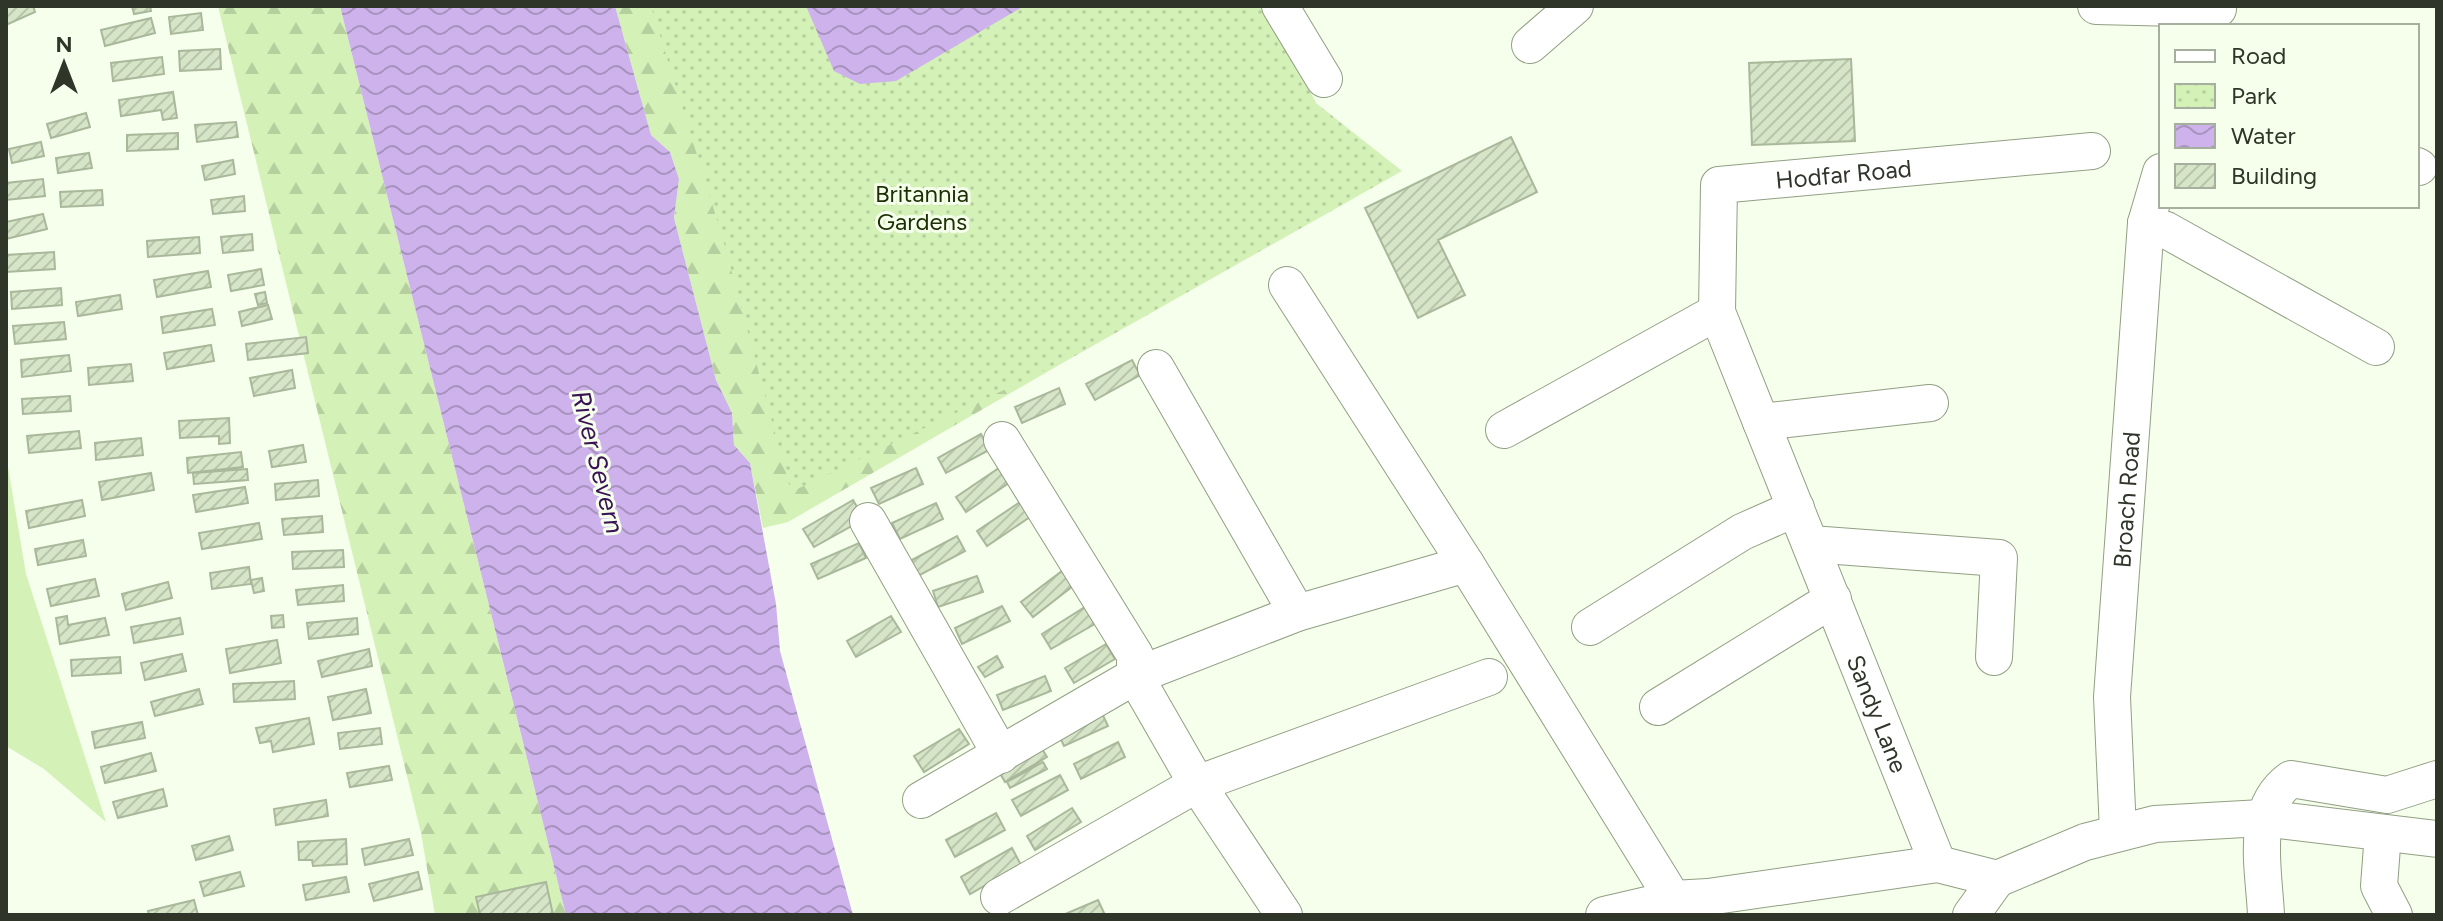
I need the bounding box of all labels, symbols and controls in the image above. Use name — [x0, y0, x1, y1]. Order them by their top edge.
north arrow — [24, 24, 104, 104]
legend — [2159, 24, 2419, 208]
text: N — [55, 31, 73, 58]
text: Road — [2231, 41, 2286, 70]
text: Park — [2231, 81, 2277, 110]
text: Water — [2231, 121, 2296, 150]
street label: Hodfar Road — [1774, 153, 1913, 194]
text: Building — [2231, 161, 2317, 190]
park label: Britannia Gardens — [875, 179, 969, 236]
water label: River Severn — [565, 387, 631, 537]
street label: Broach Road — [2107, 430, 2146, 569]
street label: Sandy Lane — [1841, 650, 1914, 777]

